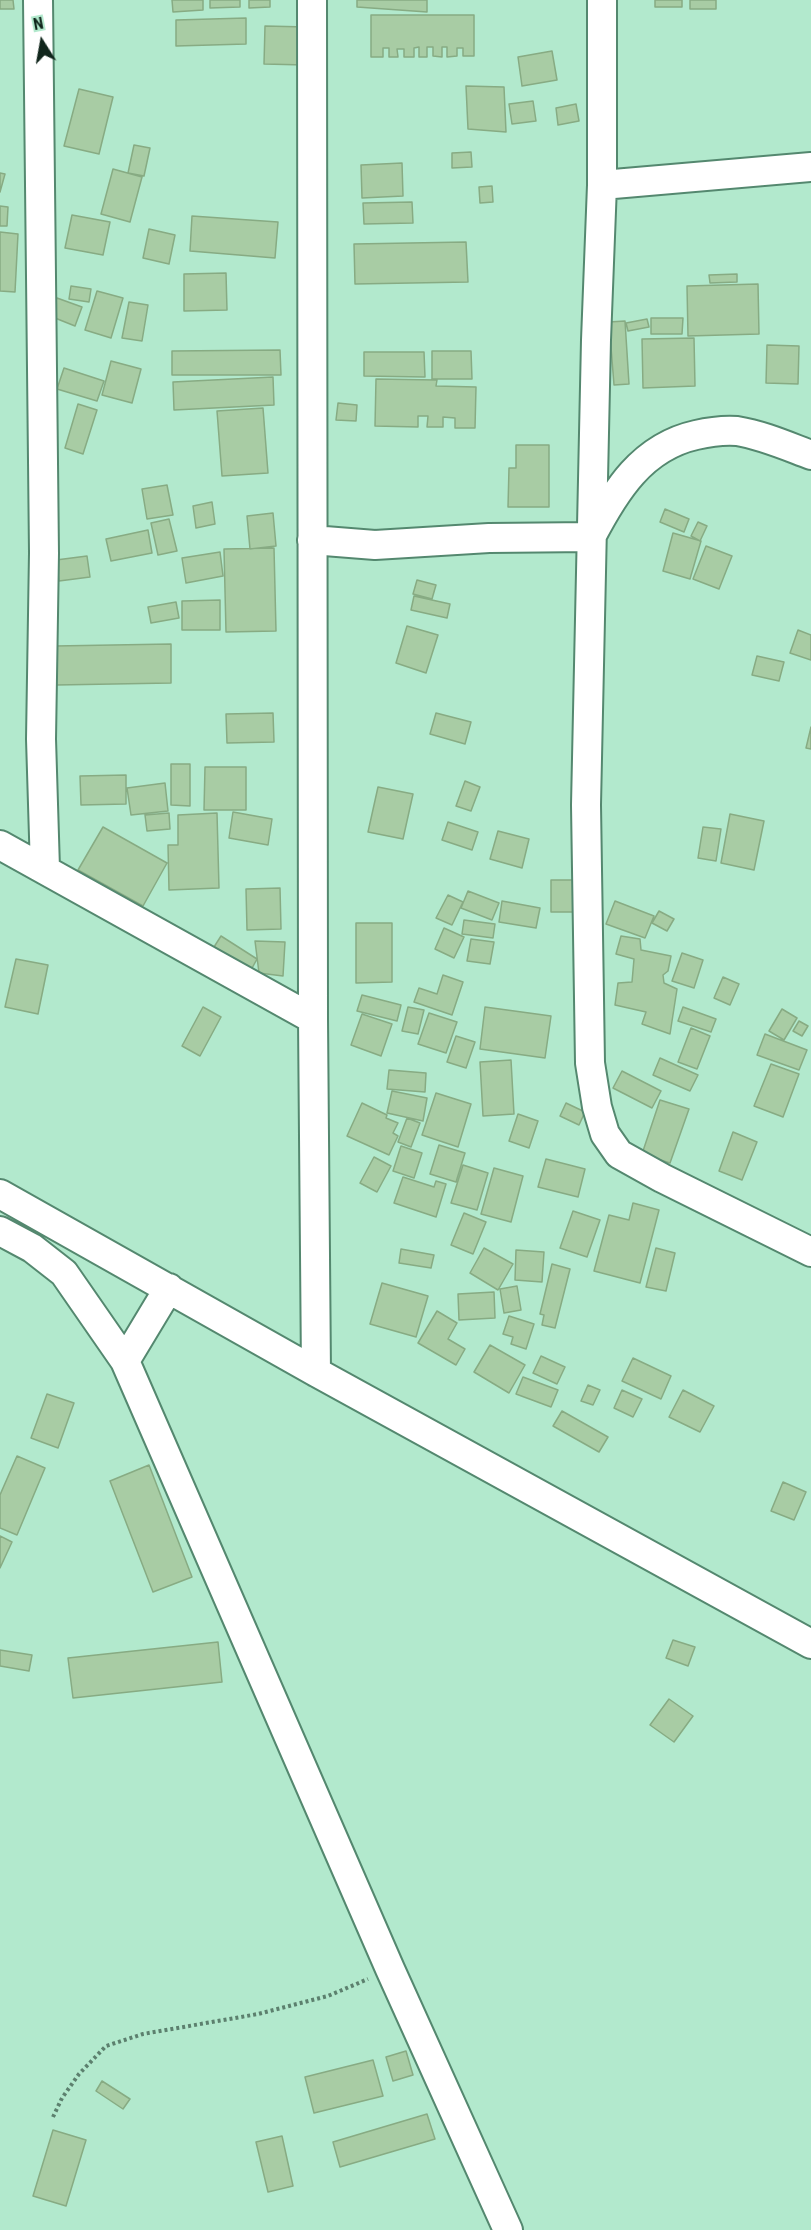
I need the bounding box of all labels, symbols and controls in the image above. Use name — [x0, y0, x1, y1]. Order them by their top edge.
north arrow — [12, 12, 72, 72]
text: N — [32, 14, 45, 34]

